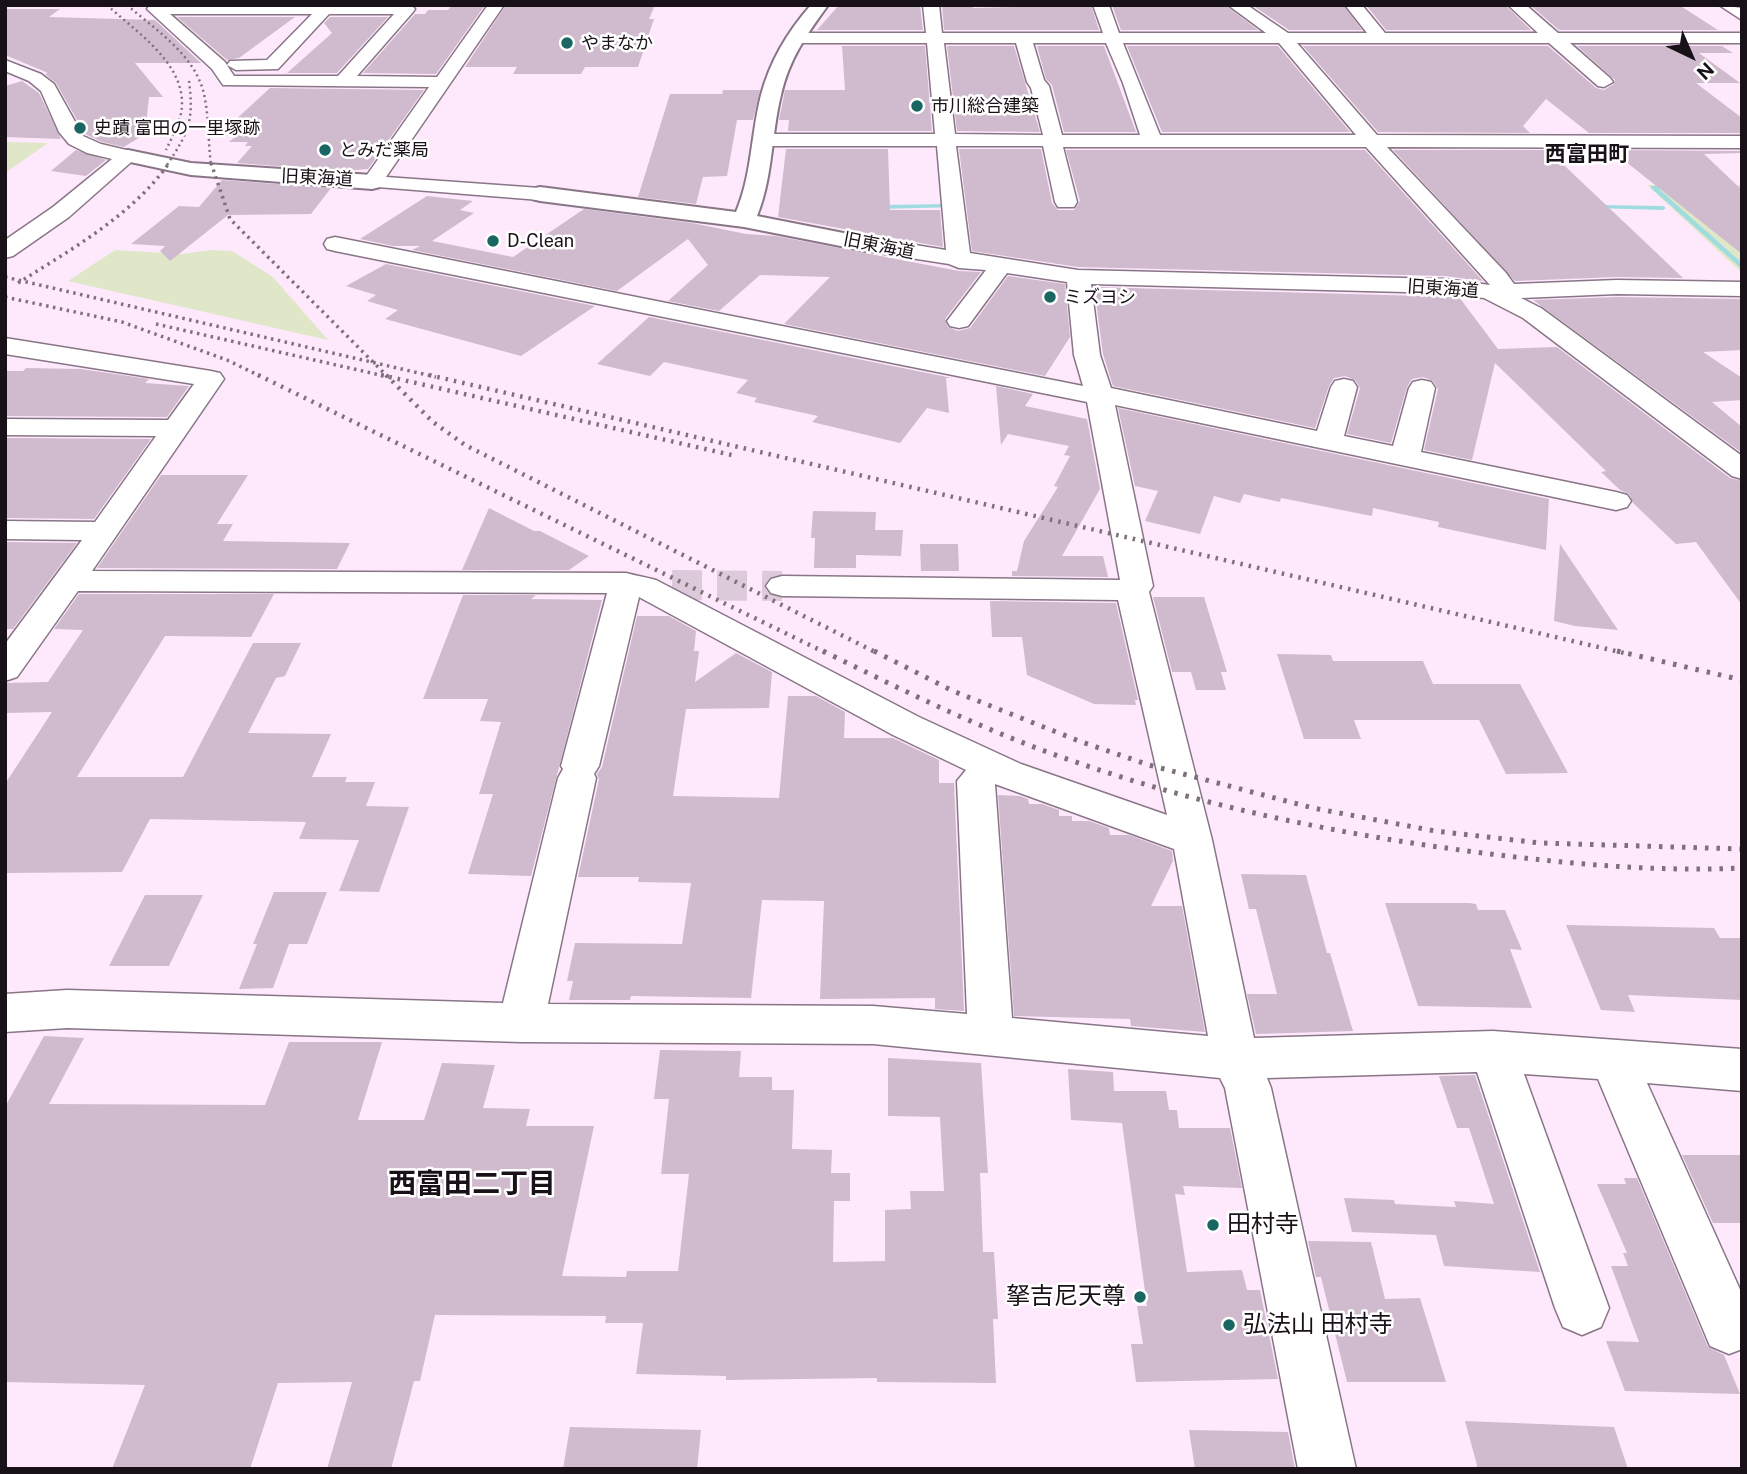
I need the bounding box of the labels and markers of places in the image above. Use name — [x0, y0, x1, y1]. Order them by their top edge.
place label: やまなか — [581, 32, 653, 54]
marker: やまなか — [559, 35, 575, 51]
place label: 市川総合建築 — [931, 95, 1039, 117]
marker: 市川総合建築 — [909, 98, 925, 114]
place label: 史蹟 富田の一里塚跡 — [94, 117, 260, 139]
marker: 史蹟 富田の一里塚跡 — [72, 120, 88, 136]
place label: とみだ薬局 — [339, 139, 429, 161]
marker: とみだ薬局 — [317, 142, 333, 158]
place label: D-Clean — [507, 230, 574, 252]
marker: D-Clean — [485, 233, 501, 249]
place label: ミズヨシ — [1064, 286, 1136, 308]
marker: ミズヨシ — [1042, 289, 1058, 305]
place label: 田村寺 — [1227, 1211, 1299, 1239]
marker: 田村寺 — [1205, 1217, 1221, 1233]
place label: 拏吉尼天尊 — [1006, 1283, 1126, 1311]
marker: 拏吉尼天尊 — [1132, 1289, 1148, 1305]
place label: 弘法山 田村寺 — [1243, 1311, 1393, 1339]
marker: 弘法山 田村寺 — [1221, 1317, 1237, 1333]

